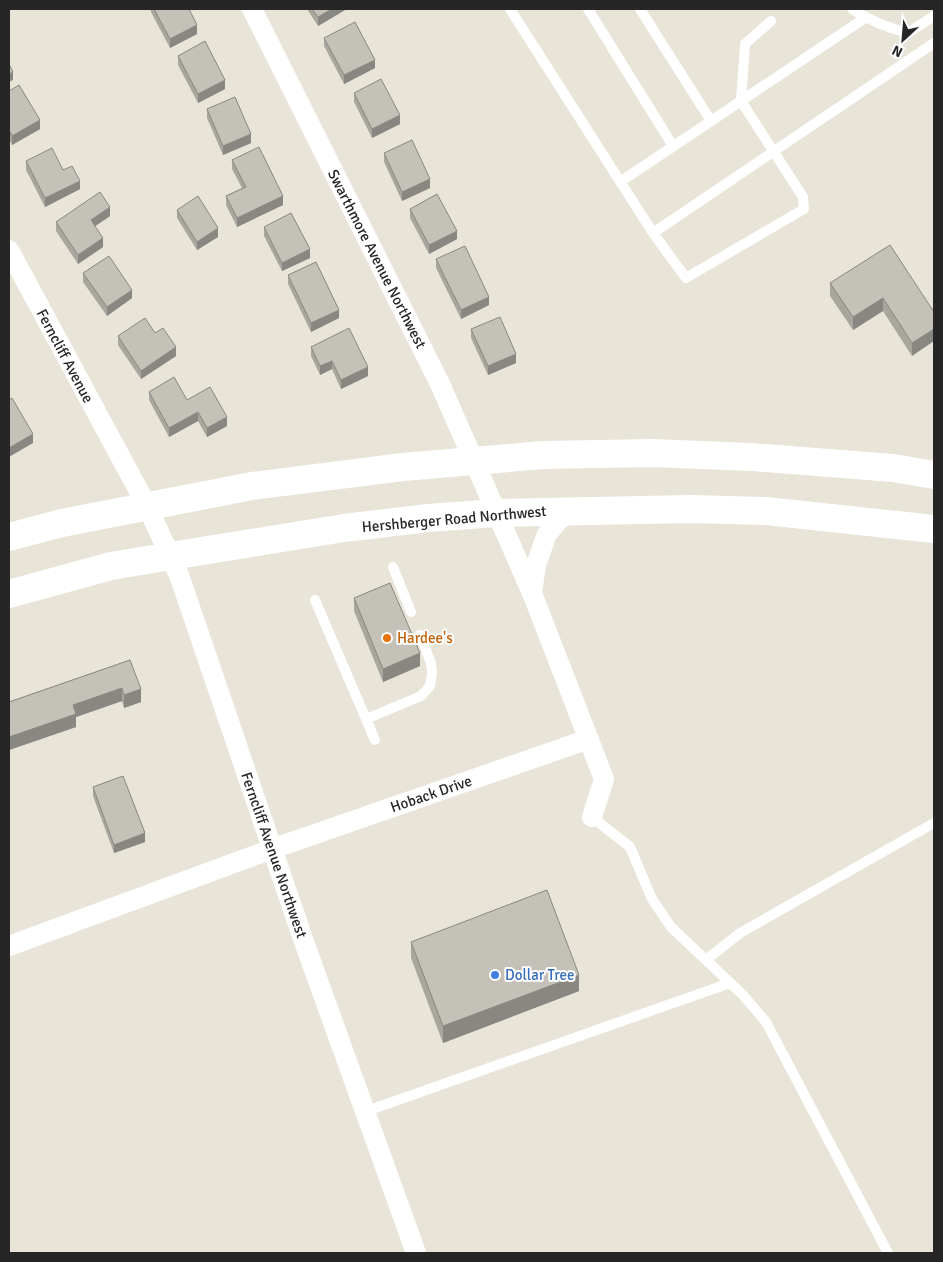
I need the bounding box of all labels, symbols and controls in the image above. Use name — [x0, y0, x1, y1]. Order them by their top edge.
north arrow — [878, 15, 928, 65]
text: N — [889, 41, 906, 61]
street label: Swarthmore Avenue Northwest — [324, 166, 430, 352]
street label: Ferncliff Avenue — [33, 306, 97, 406]
street label: Hershberger Road Northwest — [361, 502, 547, 536]
place label: Hardee's — [397, 629, 453, 647]
marker: Hardee's — [381, 632, 393, 644]
street label: Ferncliff Avenue Northwest — [237, 770, 311, 940]
street label: Hoback Drive — [388, 772, 474, 816]
place label: Dollar Tree — [505, 966, 575, 984]
marker: Dollar Tree — [489, 969, 501, 981]

